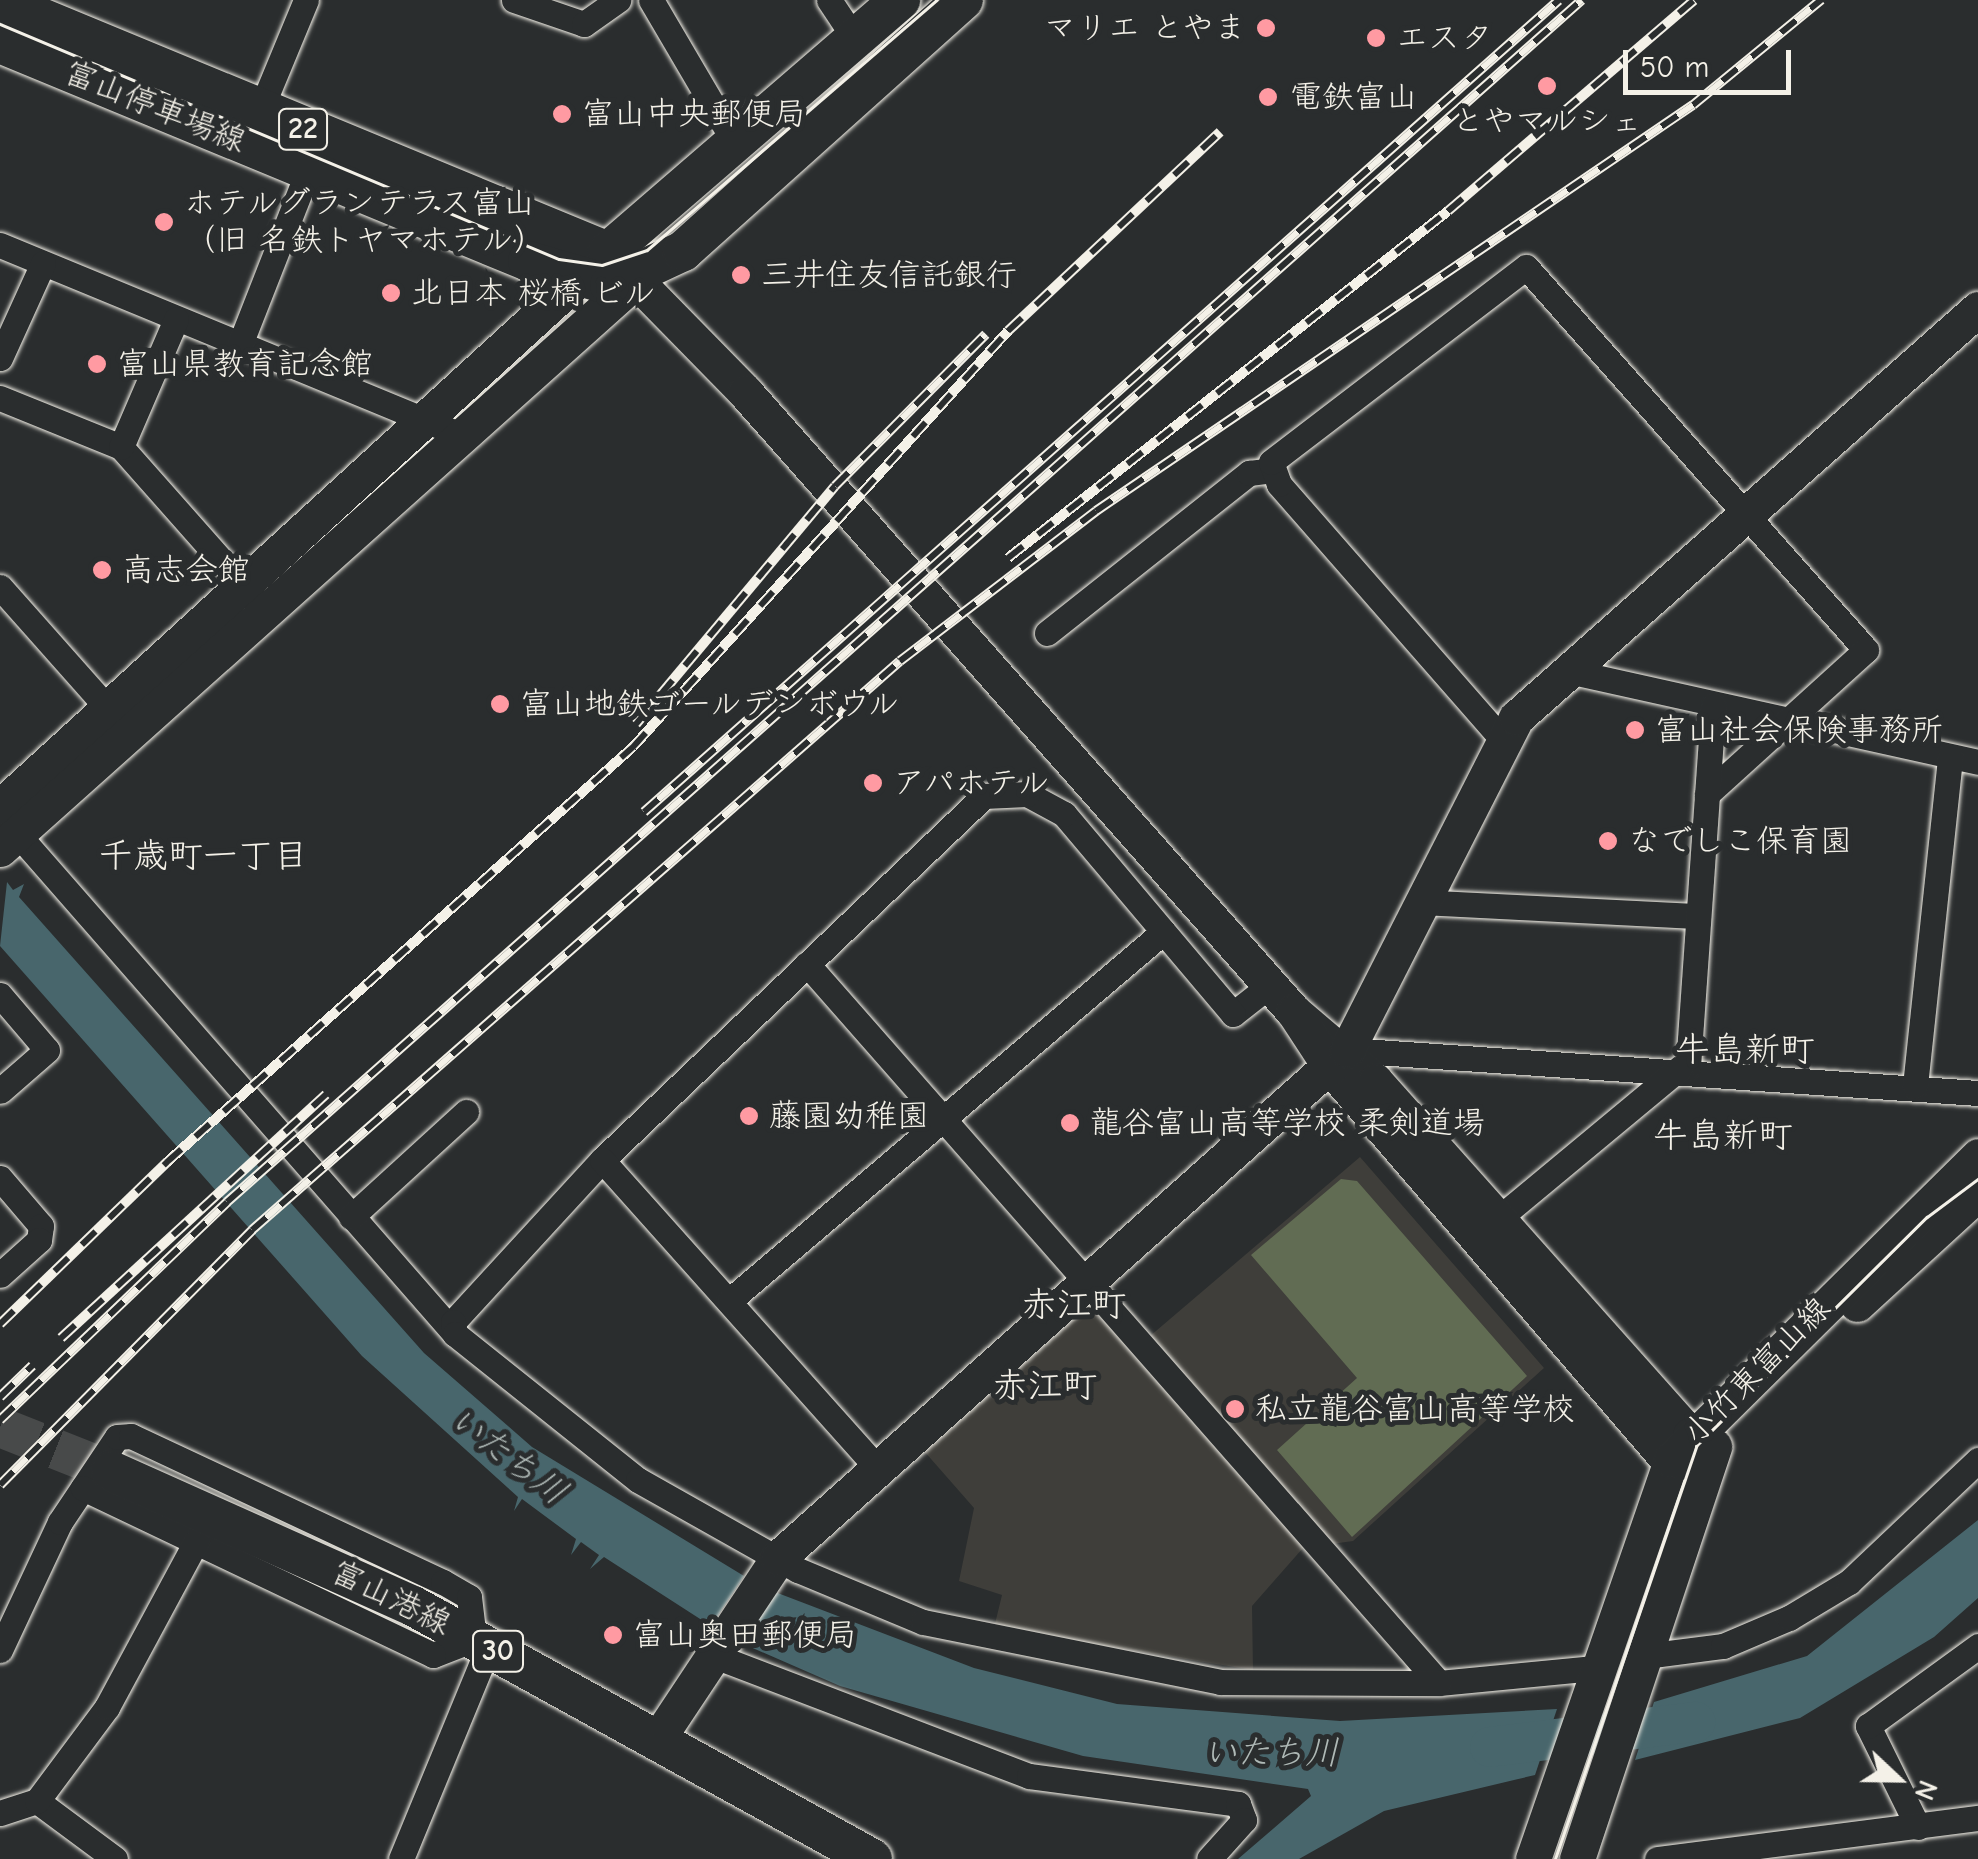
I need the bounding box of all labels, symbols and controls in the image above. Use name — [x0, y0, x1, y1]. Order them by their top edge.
place label: マリエ とやま — [1043, 9, 1246, 47]
marker: マリエ とやま — [1255, 17, 1277, 39]
place label: エスタ — [1396, 19, 1492, 57]
marker: エスタ — [1365, 27, 1387, 49]
scale bar — [1628, 30, 1796, 92]
text: 50 m — [1640, 50, 1709, 85]
street label: 富山停車場線 — [59, 53, 251, 161]
marker: とやマルシェ — [1536, 75, 1558, 97]
place label: 電鉄富山 — [1290, 78, 1418, 116]
marker: 電鉄富山 — [1255, 84, 1281, 110]
place label: 富山中央郵便局 — [582, 95, 806, 133]
place label: とやマルシェ — [1451, 102, 1643, 140]
marker: 富山中央郵便局 — [551, 103, 573, 125]
road number: 22 — [278, 104, 328, 154]
place label: ホテルグランテラス富山 （旧 名鉄トヤマホテル） — [184, 185, 547, 260]
marker: ホテルグランテラス富山 （旧 名鉄トヤマホテル） — [153, 211, 175, 233]
place label: 三井住友信託銀行 — [761, 256, 1017, 294]
marker: 三井住友信託銀行 — [730, 264, 752, 286]
place label: 北日本 桜橋 ビル — [411, 274, 656, 312]
marker: 北日本 桜橋 ビル — [380, 282, 402, 304]
place label: 富山県教育記念館 — [117, 345, 373, 383]
marker: 富山県教育記念館 — [86, 353, 108, 375]
place label: 高志会館 — [122, 551, 250, 589]
marker: 高志会館 — [91, 559, 113, 581]
place label: 富山地鉄ゴールデンボウル — [520, 685, 904, 723]
marker: 富山地鉄ゴールデンボウル — [489, 693, 511, 715]
place label: 富山社会保険事務所 — [1655, 711, 1943, 749]
marker: 富山社会保険事務所 — [1624, 719, 1646, 741]
place label: アパホテル — [893, 764, 1053, 802]
marker: アパホテル — [862, 772, 884, 794]
place label: なでしこ保育園 — [1628, 822, 1852, 860]
marker: なでしこ保育園 — [1597, 830, 1619, 852]
district label: 千歳町一丁目 — [98, 835, 308, 877]
district label: 牛島新町 — [1675, 1029, 1815, 1071]
place label: 藤園幼稚園 — [769, 1097, 929, 1135]
place label: 龍谷富山高等学校 柔剣道場 — [1090, 1104, 1485, 1142]
marker: 藤園幼稚園 — [738, 1105, 760, 1127]
marker: 龍谷富山高等学校 柔剣道場 — [1059, 1112, 1081, 1134]
district label: 牛島新町 — [1653, 1115, 1793, 1157]
district label: 赤江町 — [1022, 1284, 1126, 1326]
street label: 小竹東富山線 — [1676, 1290, 1838, 1452]
district label: 赤江町 — [993, 1365, 1097, 1407]
place label: 私立龍谷富山高等学校 — [1255, 1390, 1575, 1428]
water label: いたち川 — [439, 1397, 577, 1515]
marker: 私立龍谷富山高等学校 — [1224, 1398, 1246, 1420]
street label: 富山港線 — [325, 1553, 457, 1643]
place label: 富山奥田郵便局 — [633, 1616, 857, 1654]
marker: 富山奥田郵便局 — [602, 1624, 624, 1646]
road number: 30 — [470, 1626, 526, 1676]
north arrow — [1848, 1729, 1948, 1829]
water label: いたち川 — [1201, 1732, 1341, 1774]
text: N — [1908, 1776, 1944, 1805]

